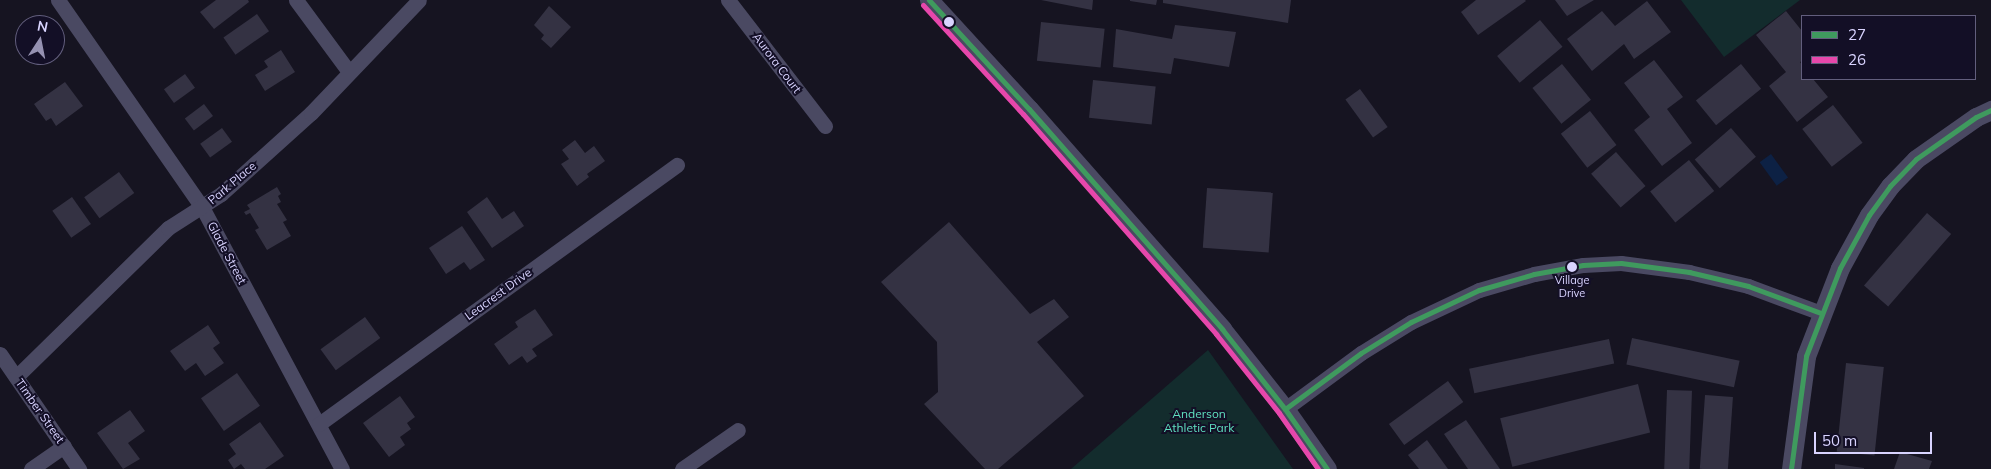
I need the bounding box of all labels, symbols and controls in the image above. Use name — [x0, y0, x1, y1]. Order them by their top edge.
north arrow — [15, 15, 65, 65]
legend — [1801, 15, 1976, 80]
text: N — [36, 16, 50, 36]
unlabelled marker — [944, 17, 954, 27]
text: 27 — [1848, 25, 1866, 44]
street label: Aurora Court — [750, 30, 804, 96]
text: 26 — [1848, 50, 1866, 69]
street label: Park Place — [205, 159, 259, 207]
street label: Glade Street — [204, 219, 250, 287]
marker: Village Drive — [1567, 262, 1577, 272]
street label: Leacrest Drive — [462, 265, 534, 323]
place label: Village Drive — [1555, 274, 1589, 300]
street label: Timber Street — [13, 376, 67, 446]
park label: Anderson Athletic Park — [1164, 407, 1234, 435]
scale bar — [1816, 422, 1934, 454]
text: 50 m — [1822, 431, 1857, 450]

